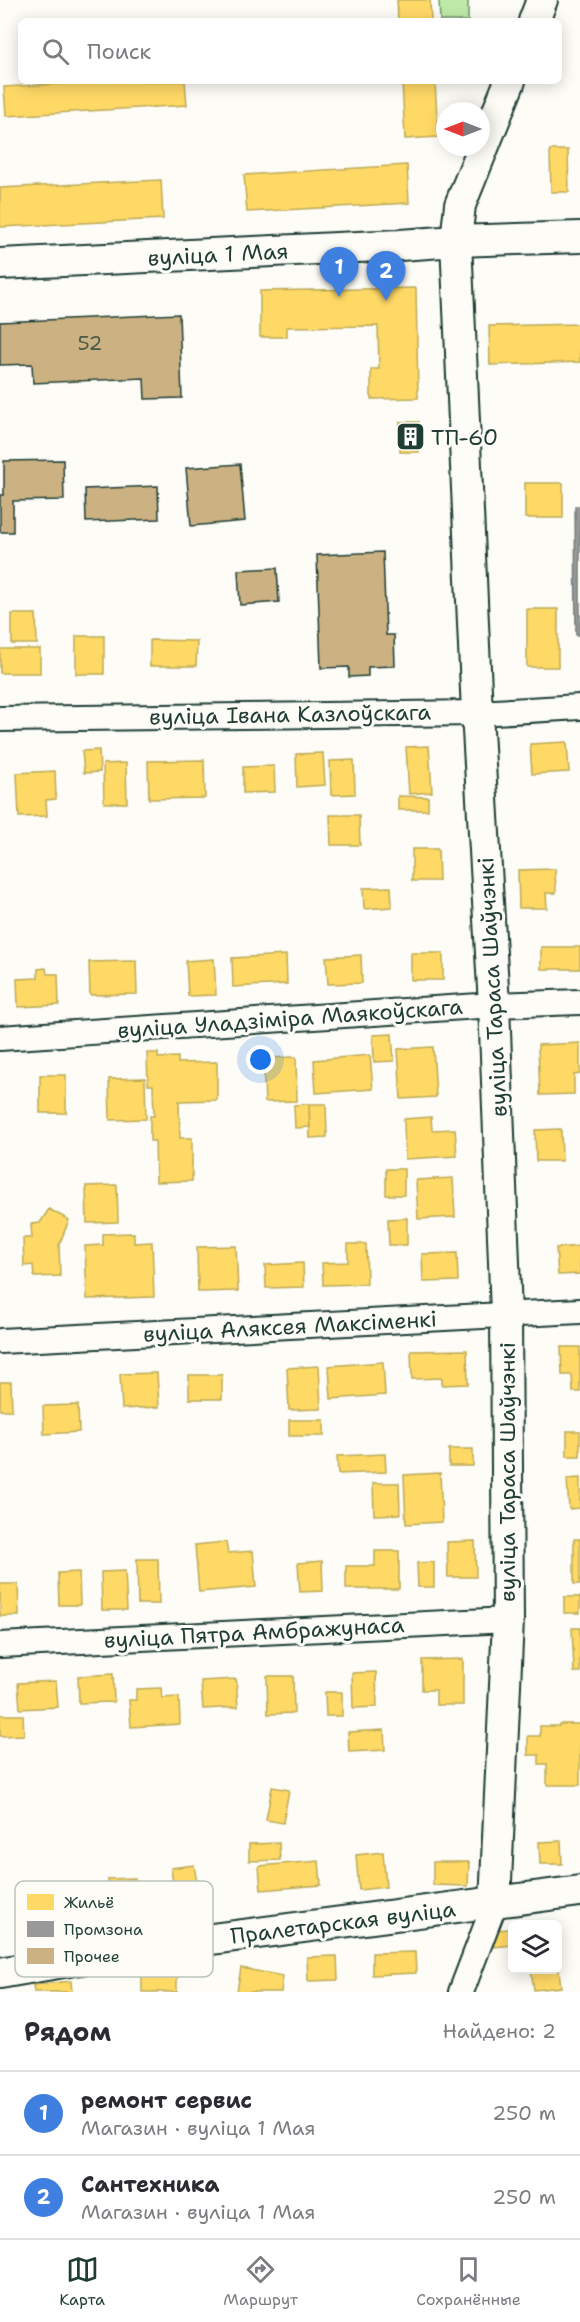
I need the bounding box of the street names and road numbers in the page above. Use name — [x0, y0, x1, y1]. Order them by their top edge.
street label: вуліца 1 Мая — [147, 236, 289, 273]
street label: вуліца Івана Казлоўскага — [149, 698, 432, 731]
street label: вуліца Тараса Шаўчэнкі — [471, 856, 514, 1118]
street label: вуліца Уладзіміра Маякоўскага — [116, 992, 464, 1045]
street label: вуліца Аляксея Максіменкі — [142, 1304, 438, 1349]
street label: вуліца Тараса Шаўчэнкі — [493, 1342, 522, 1602]
street label: вуліца Пятра Амбражунаса — [103, 1610, 405, 1655]
street label: Пралетарская вуліца — [229, 1894, 458, 1951]

